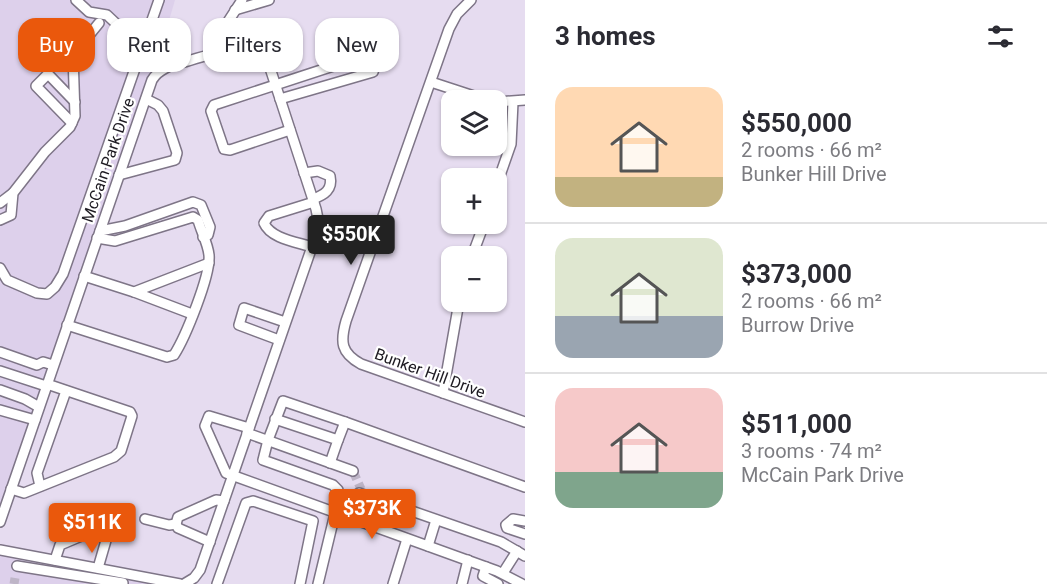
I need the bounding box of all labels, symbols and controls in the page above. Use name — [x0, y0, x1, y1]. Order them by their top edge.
chip: Buy — [18, 18, 95, 72]
chip: Rent — [107, 18, 191, 72]
chip: Filters — [203, 18, 303, 72]
chip: New — [315, 18, 399, 72]
icon: filters — [984, 20, 1017, 53]
text: 3 homes — [555, 21, 656, 51]
map controls — [441, 90, 507, 312]
button: layers — [441, 90, 507, 156]
street label: McCain Park Drive — [78, 95, 138, 225]
text: $550,000 — [741, 108, 852, 138]
icon: home — [603, 111, 675, 183]
text: 2 rooms · 66 m² — [741, 138, 882, 162]
text: Bunker Hill Drive — [741, 162, 887, 186]
button: + — [441, 168, 507, 234]
pin: $550K — [309, 215, 393, 266]
text: $550K — [322, 222, 380, 246]
button: − — [441, 246, 507, 312]
text: $373,000 — [741, 259, 852, 289]
icon: home — [603, 262, 675, 334]
text: 2 rooms · 66 m² — [741, 289, 882, 313]
text: Burrow Drive — [741, 313, 854, 337]
street label: Bunker Hill Drive — [372, 344, 488, 402]
text: $511,000 — [741, 409, 852, 439]
icon: home — [603, 412, 675, 484]
text: 3 rooms · 74 m² — [741, 439, 882, 463]
text: McCain Park Drive — [741, 463, 904, 487]
pin: $373K — [330, 489, 414, 540]
text: $373K — [343, 496, 401, 520]
pin: $511K — [50, 503, 134, 554]
text: $511K — [63, 510, 121, 534]

